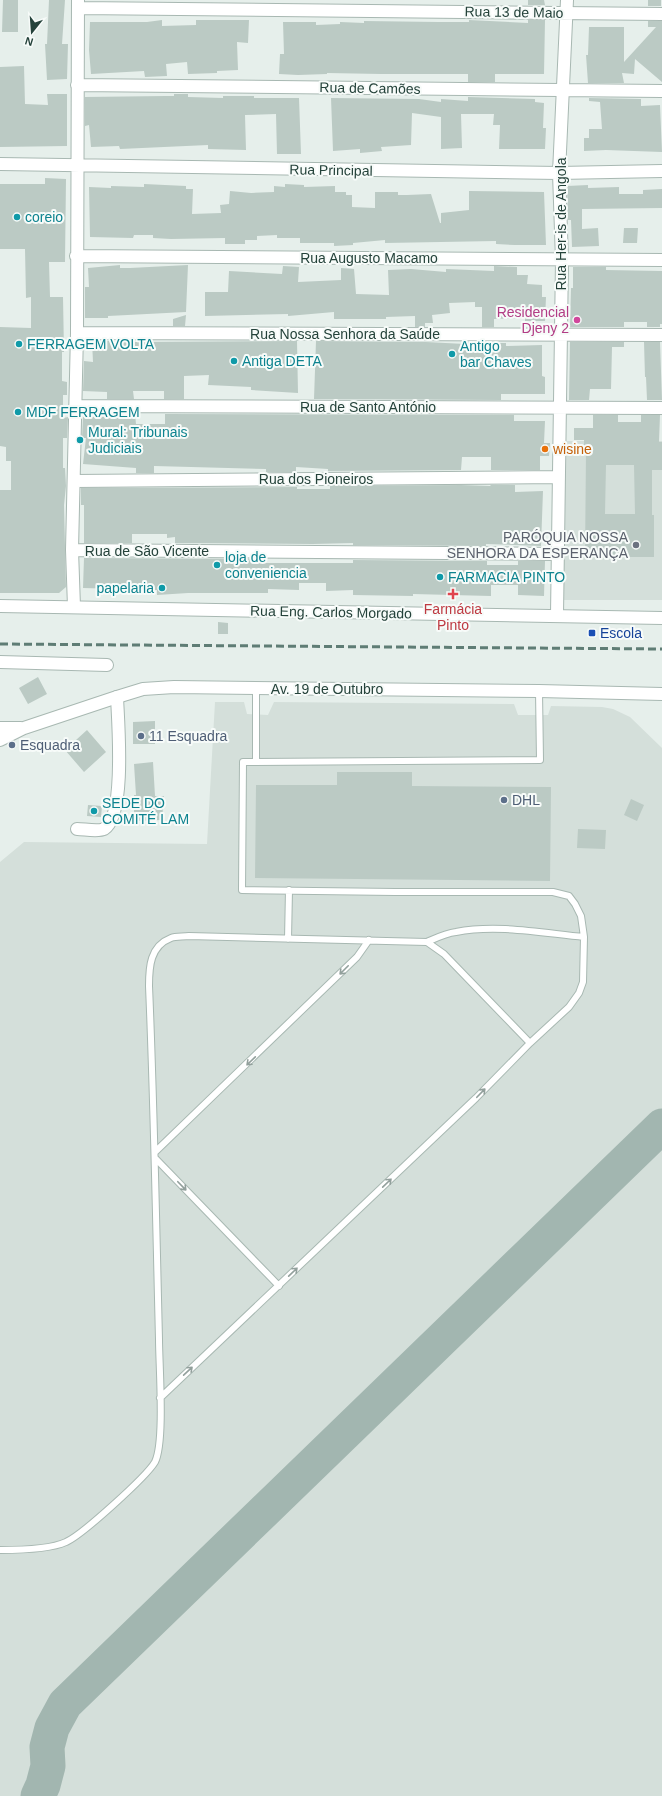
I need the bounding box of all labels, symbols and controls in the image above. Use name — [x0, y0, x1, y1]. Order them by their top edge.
street label: Rua 13 de Maio — [464, 3, 564, 21]
north arrow — [12, 12, 52, 52]
text: N — [23, 35, 35, 48]
street label: Rua de Camões — [319, 79, 421, 97]
street label: Rua Her-is de Angola — [553, 157, 569, 291]
street label: Rua Principal — [289, 161, 373, 179]
place label: coreio — [25, 209, 63, 225]
marker: coreio — [12, 212, 22, 222]
street label: Rua Augusto Macamo — [300, 250, 438, 266]
place label: Residencial Djeny 2 — [497, 304, 569, 336]
marker: Residencial Djeny 2 — [572, 315, 582, 325]
street label: Rua Nossa Senhora da Saúde — [250, 326, 440, 342]
place label: FERRAGEM VOLTA — [27, 336, 155, 352]
place label: Antigo bar Chaves — [460, 338, 532, 370]
marker: FERRAGEM VOLTA — [14, 339, 24, 349]
marker: Antigo bar Chaves — [447, 349, 457, 359]
place label: Antiga DETA — [242, 353, 323, 369]
marker: Antiga DETA — [229, 356, 239, 366]
street label: Rua de Santo António — [300, 399, 436, 415]
place label: MDF FERRAGEM — [26, 404, 140, 420]
marker: MDF FERRAGEM — [13, 407, 23, 417]
place label: Mural: Tribunais Judiciais — [88, 424, 188, 456]
marker: Mural: Tribunais Judiciais — [75, 435, 85, 445]
place label: wisine — [552, 441, 592, 457]
marker: wisine — [540, 444, 550, 454]
street label: Rua dos Pioneiros — [259, 471, 373, 487]
place label: PARÓQUIA NOSSA SENHORA DA ESPERANÇA — [447, 529, 629, 561]
marker: PARÓQUIA NOSSA SENHORA DA ESPERANÇA — [631, 540, 641, 550]
street label: Rua de São Vicente — [85, 543, 209, 559]
place label: loja de conveniencia — [225, 549, 307, 581]
marker: loja de conveniencia — [212, 560, 222, 570]
place label: FARMACIA PINTO — [448, 569, 565, 585]
marker: FARMACIA PINTO — [435, 572, 445, 582]
place label: papelaria — [96, 580, 154, 596]
marker: papelaria — [157, 583, 167, 593]
marker: Farmácia Pinto — [448, 589, 458, 599]
place label: Farmácia Pinto — [424, 601, 482, 633]
street label: Rua Eng. Carlos Morgado — [250, 603, 412, 621]
place label: Escola — [600, 625, 642, 641]
marker: Escola — [587, 628, 597, 638]
street label: Av. 19 de Outubro — [271, 681, 383, 697]
place label: 11 Esquadra — [149, 728, 228, 744]
marker: 11 Esquadra — [136, 731, 146, 741]
place label: Esquadra — [20, 737, 80, 753]
marker: Esquadra — [7, 740, 17, 750]
place label: DHL — [512, 792, 540, 808]
place label: SEDE DO COMITÉ LAM — [102, 795, 189, 827]
marker: DHL — [499, 795, 509, 805]
marker: SEDE DO COMITÉ LAM — [89, 806, 99, 816]
one-way arrow — [339, 965, 349, 975]
one-way arrow — [246, 1056, 256, 1066]
one-way arrow — [476, 1088, 486, 1098]
one-way arrow — [382, 1178, 392, 1187]
one-way arrow — [177, 1181, 187, 1191]
one-way arrow — [288, 1267, 298, 1277]
one-way arrow — [183, 1367, 193, 1376]

